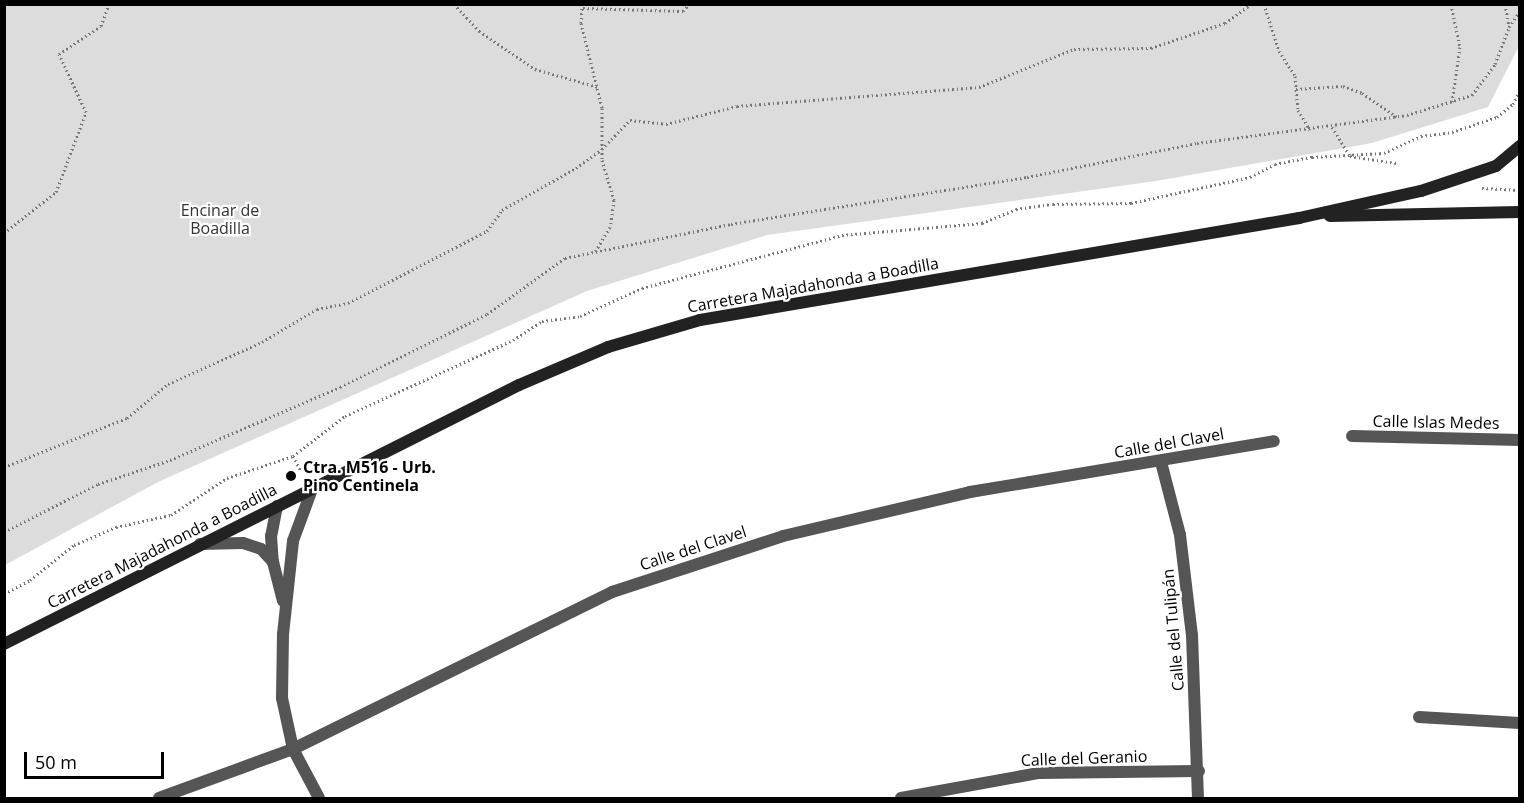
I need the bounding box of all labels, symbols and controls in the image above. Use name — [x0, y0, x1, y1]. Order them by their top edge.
park label: Encinar de Boadilla — [181, 200, 259, 238]
street label: Carretera Majadahonda a Boadilla — [686, 253, 940, 317]
street label: Calle Islas Medes — [1372, 411, 1500, 433]
street label: Calle del Clavel — [1113, 424, 1225, 462]
place label: Ctra. M516 - Urb. Pino Centinela — [303, 457, 436, 495]
marker: Ctra. M516 - Urb. Pino Centinela — [284, 469, 298, 483]
street label: Carretera Majadahonda a Boadilla — [44, 480, 280, 612]
street label: Calle del Clavel — [637, 522, 749, 574]
street label: Calle del Tulipán — [1158, 568, 1188, 692]
scale bar — [27, 740, 166, 778]
street label: Calle del Geranio — [1020, 746, 1148, 770]
text: 50 m — [35, 750, 77, 774]

